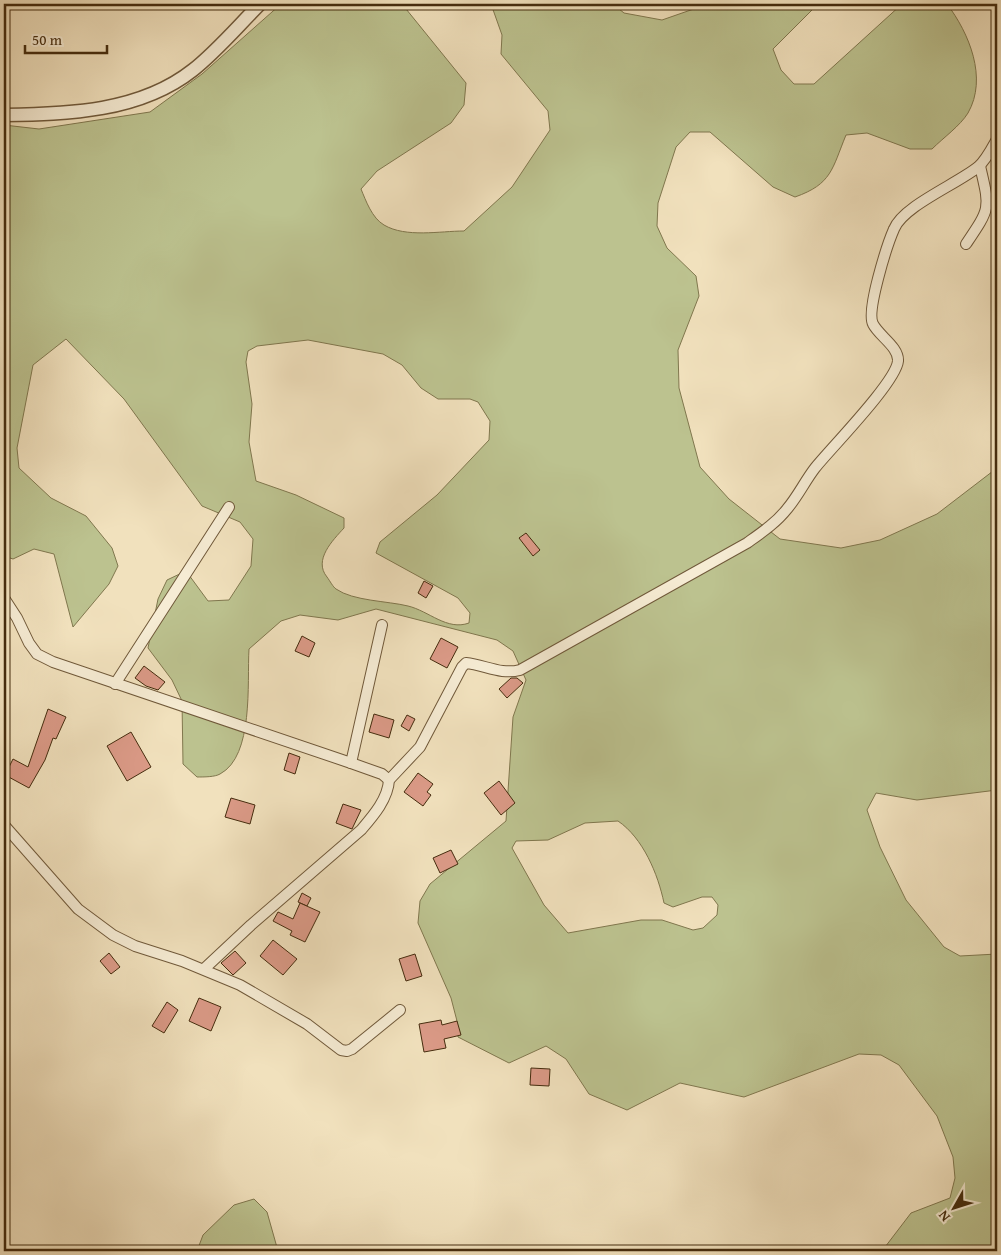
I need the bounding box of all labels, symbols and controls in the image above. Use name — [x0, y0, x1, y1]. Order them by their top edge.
scale bar — [25, 22, 108, 54]
text: 50 m — [32, 29, 63, 50]
north arrow — [928, 1182, 978, 1232]
text: N — [933, 1206, 955, 1226]

